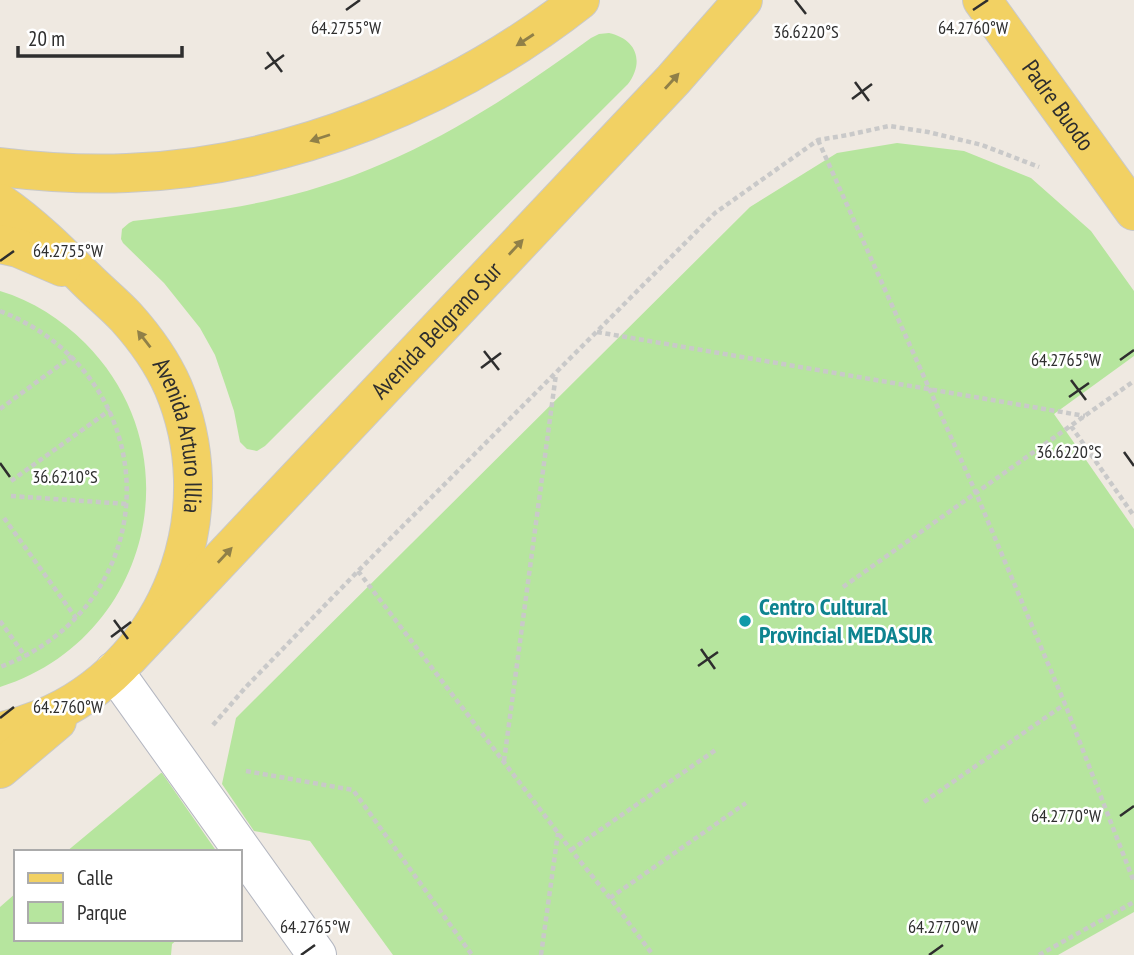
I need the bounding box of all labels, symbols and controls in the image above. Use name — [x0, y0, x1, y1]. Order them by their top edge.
scale bar — [18, 14, 182, 58]
text: 64.2755°W — [311, 16, 381, 39]
text: 64.2760°W — [938, 16, 1008, 39]
text: 36.6220°S — [773, 20, 839, 43]
text: 20 m — [28, 25, 65, 52]
one-way arrow — [516, 33, 534, 47]
street label: Padre Buodo — [1015, 54, 1102, 157]
one-way arrow — [663, 73, 679, 90]
one-way arrow — [310, 133, 331, 143]
text: 64.2755°W — [33, 239, 103, 262]
one-way arrow — [507, 239, 523, 256]
street label: Avenida Belgrano Sur — [364, 255, 509, 405]
one-way arrow — [136, 331, 151, 349]
text: 64.2765°W — [1031, 348, 1101, 371]
street label: Avenida Arturo Illia — [146, 352, 209, 515]
text: 36.6220°S — [1036, 440, 1102, 463]
text: 36.6210°S — [32, 465, 98, 488]
one-way arrow — [217, 547, 233, 564]
place label: Centro Cultural Provincial MEDASUR — [759, 591, 933, 650]
marker: Centro Cultural Provincial MEDASUR — [737, 613, 753, 629]
text: 64.2760°W — [33, 695, 103, 718]
text: 64.2770°W — [1031, 804, 1101, 827]
legend — [14, 850, 242, 941]
text: Calle — [77, 864, 113, 891]
text: Parque — [77, 899, 127, 926]
text: 64.2765°W — [280, 915, 350, 938]
text: 64.2770°W — [908, 915, 978, 938]

